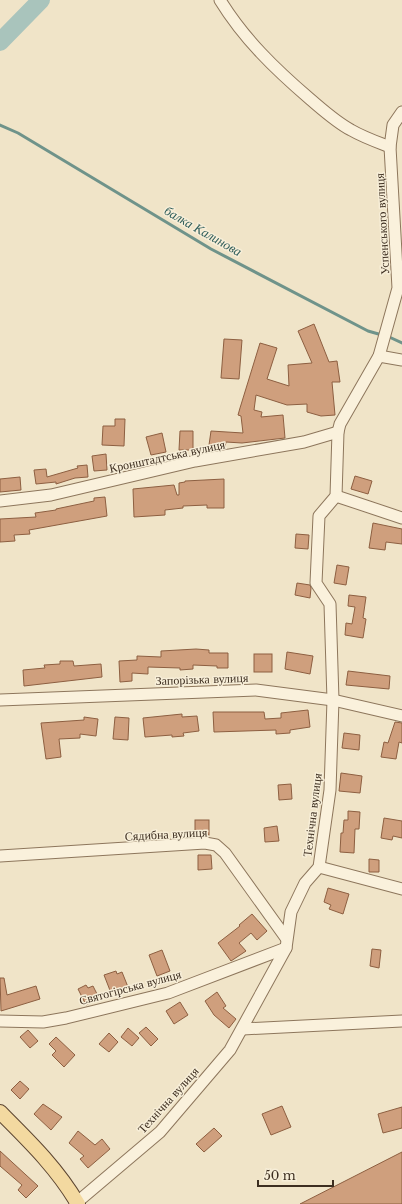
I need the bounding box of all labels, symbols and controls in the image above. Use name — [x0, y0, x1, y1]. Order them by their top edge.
street label: Успенського вулиця — [372, 172, 392, 275]
water label: балка Калинова — [161, 202, 245, 260]
street label: Кронштадтська вулиця — [108, 436, 227, 476]
street label: Запорізька вулиця — [155, 670, 249, 688]
street label: Технічна вулиця — [299, 772, 325, 858]
street label: Сядибна вулиця — [124, 824, 208, 844]
street label: Святогірська вулиця — [78, 966, 183, 1008]
street label: Технічна вулиця — [134, 1063, 202, 1136]
scale bar — [258, 1162, 333, 1188]
text: 50 m — [264, 1168, 296, 1183]

